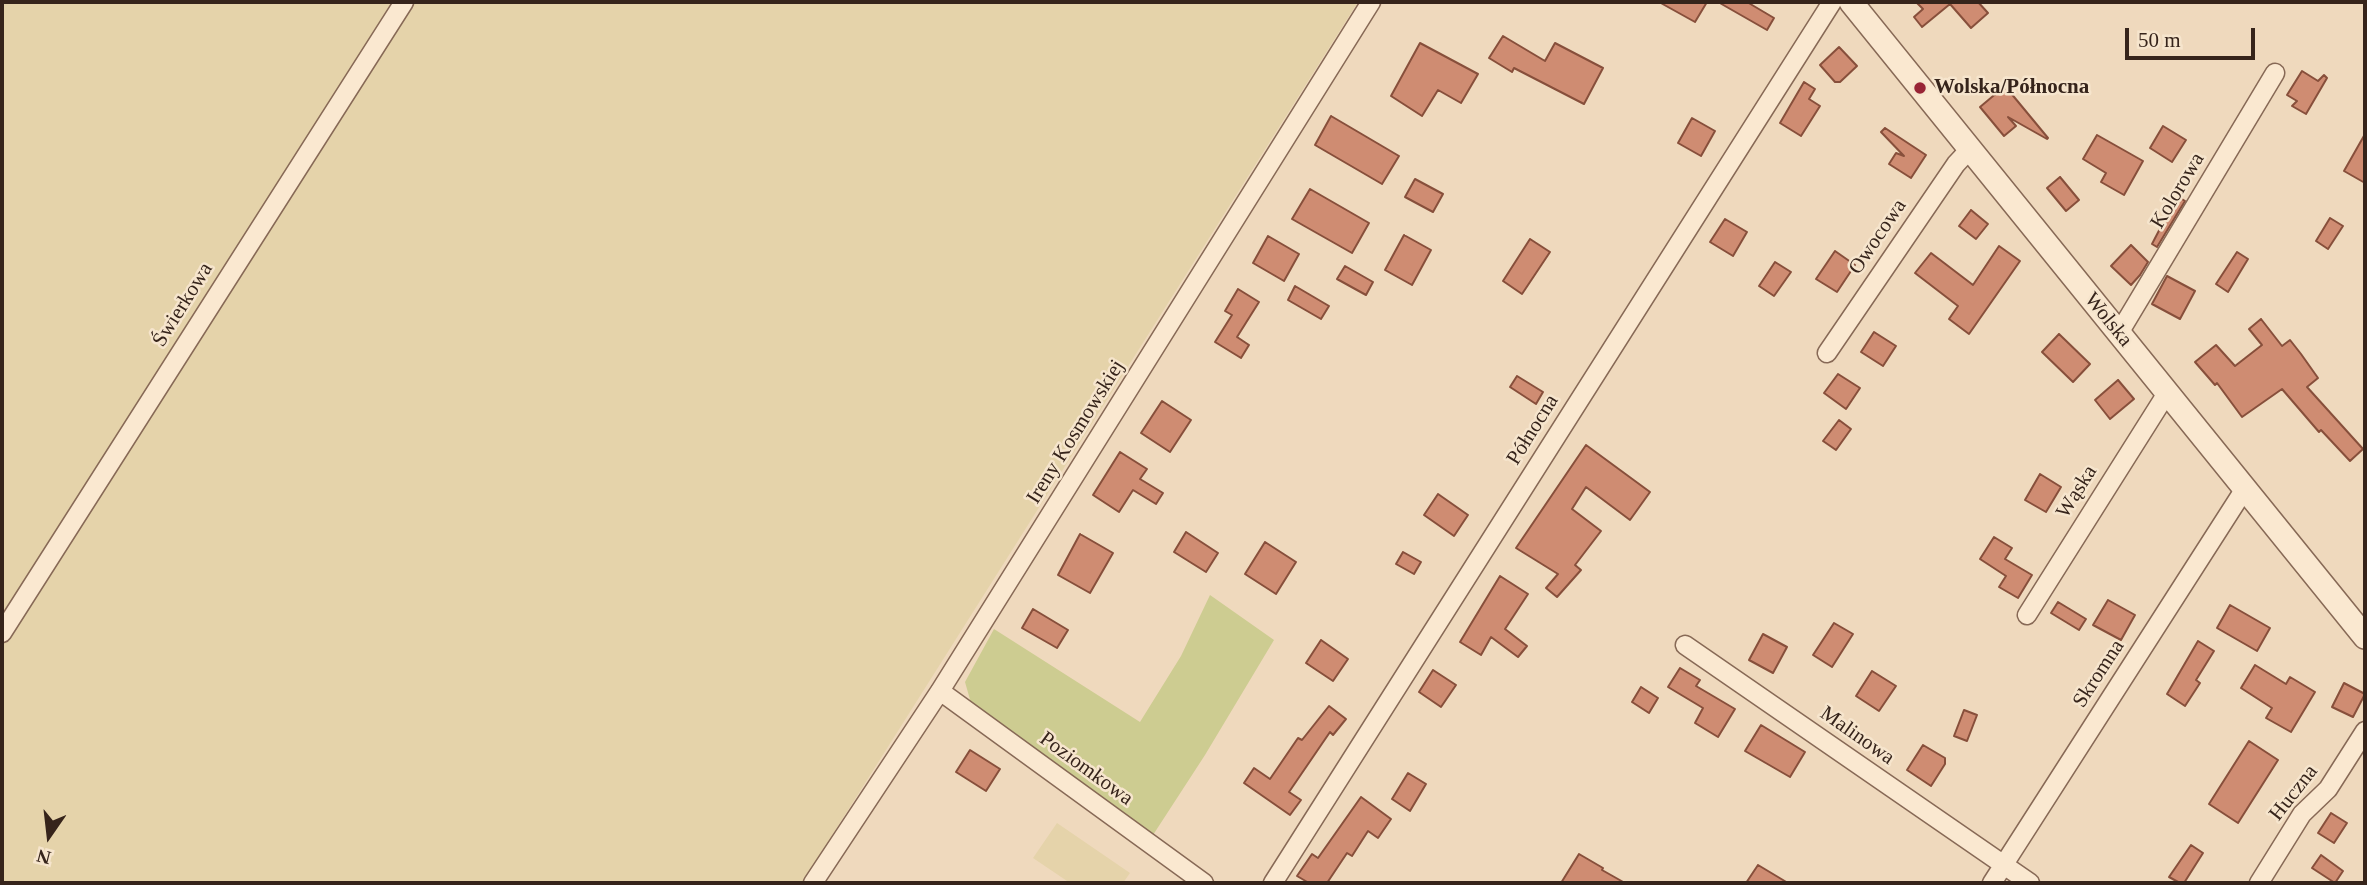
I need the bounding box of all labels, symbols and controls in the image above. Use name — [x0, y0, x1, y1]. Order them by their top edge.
scale bar — [2129, 14, 2258, 58]
text: 50 m — [2138, 28, 2181, 52]
place label: Wolska/Północna — [1934, 75, 2089, 101]
marker: Wolska/Północna — [1912, 80, 1928, 96]
street label: Kolorowa — [2146, 149, 2210, 233]
street label: Owocowa — [1844, 195, 1912, 279]
street label: Świerkowa — [147, 258, 219, 352]
street label: Wolska — [2079, 288, 2137, 352]
street label: Ireny Kosmowskiej — [1022, 355, 1130, 509]
street label: Północna — [1502, 390, 1564, 470]
street label: Wąska — [2051, 461, 2103, 523]
street label: Skromna — [2068, 635, 2130, 713]
street label: Malinowa — [1815, 701, 1899, 771]
street label: Poziomkowa — [1034, 727, 1138, 811]
street label: Huczna — [2264, 760, 2324, 826]
north arrow — [14, 801, 84, 871]
text: N — [35, 845, 53, 869]

